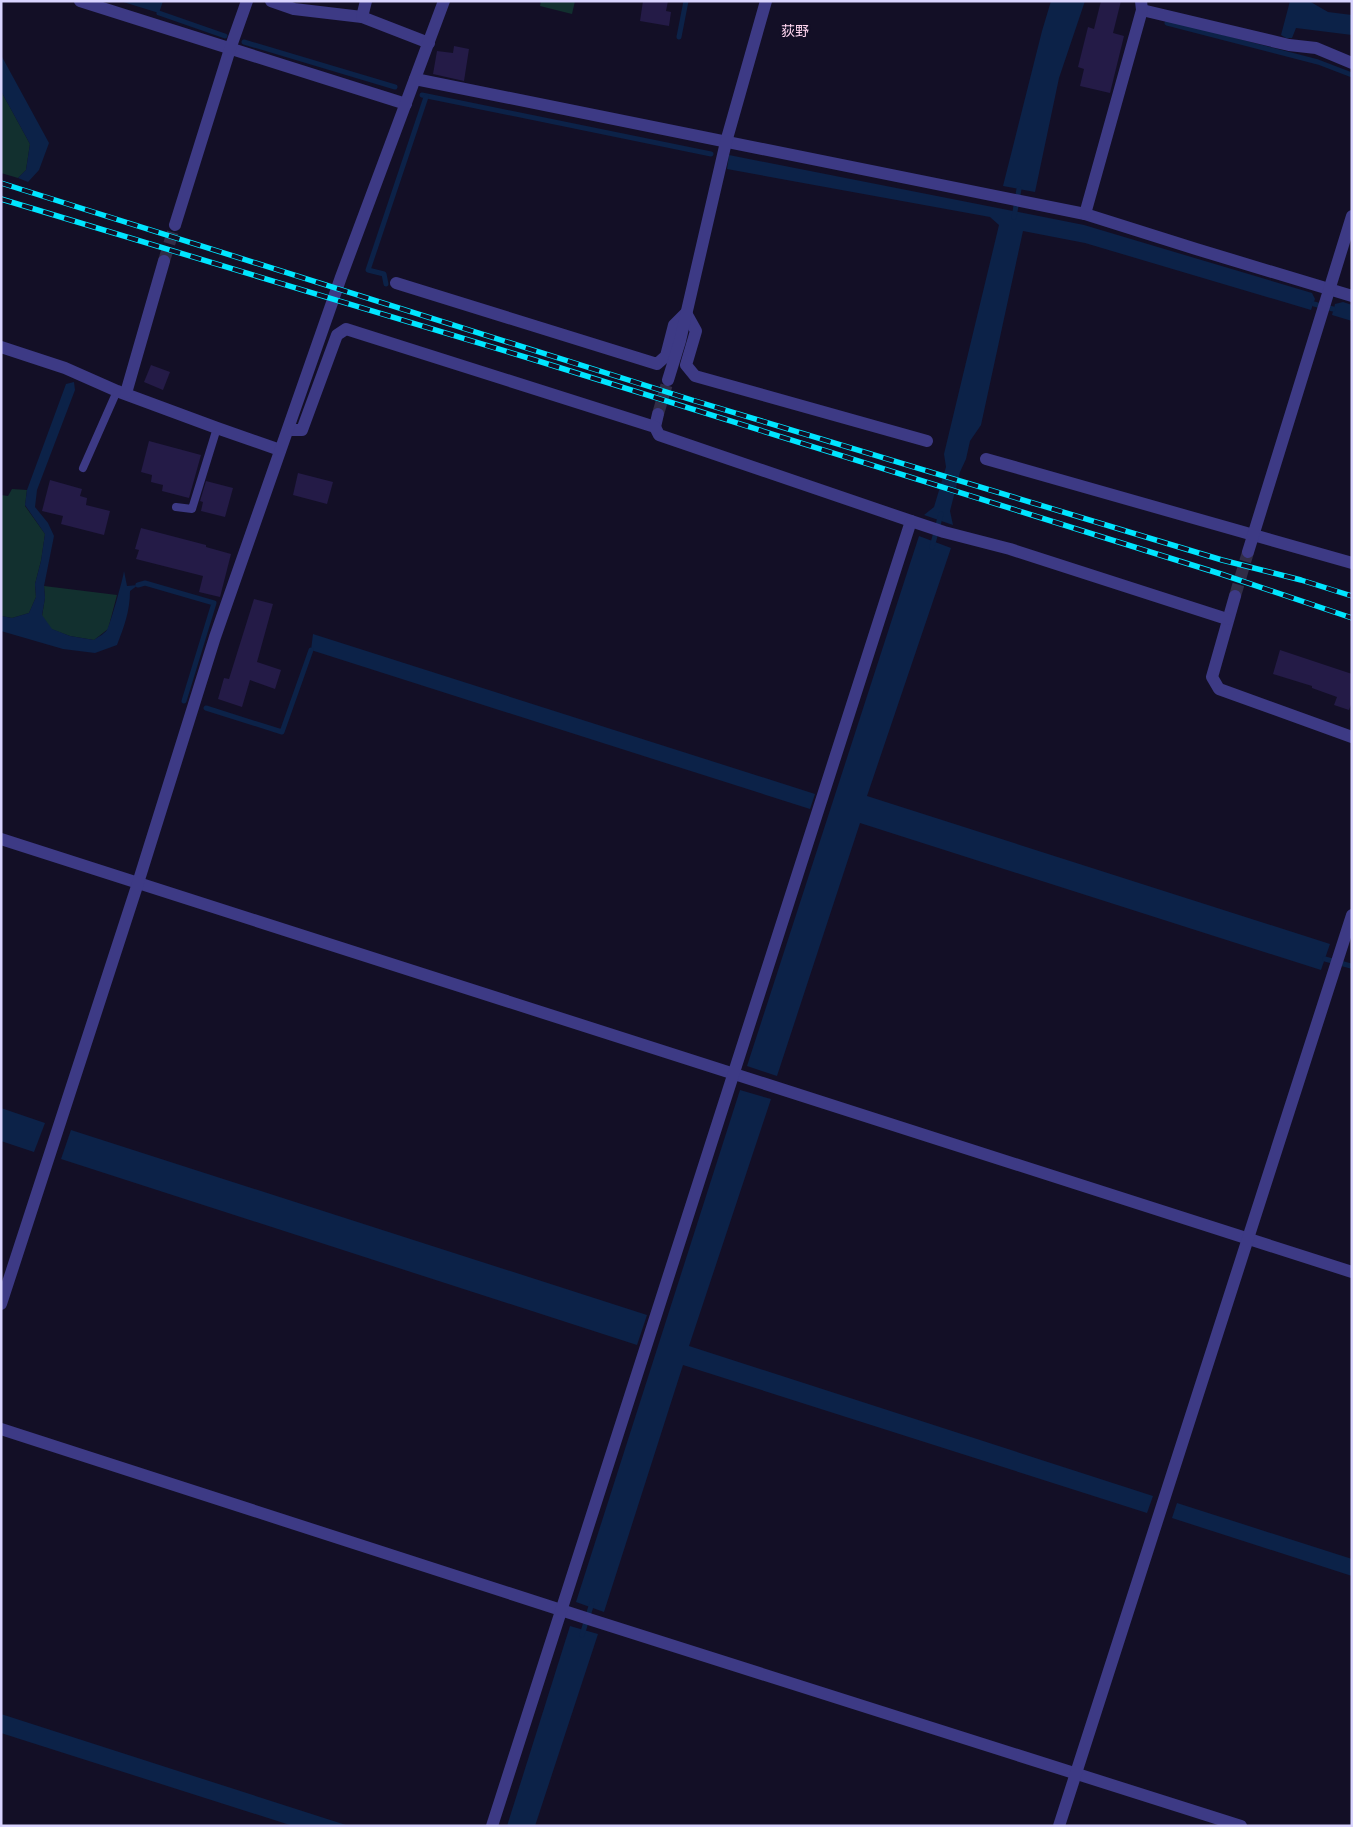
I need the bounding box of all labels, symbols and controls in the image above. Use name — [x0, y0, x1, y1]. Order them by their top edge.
district label: 荻野 — [781, 22, 809, 39]

